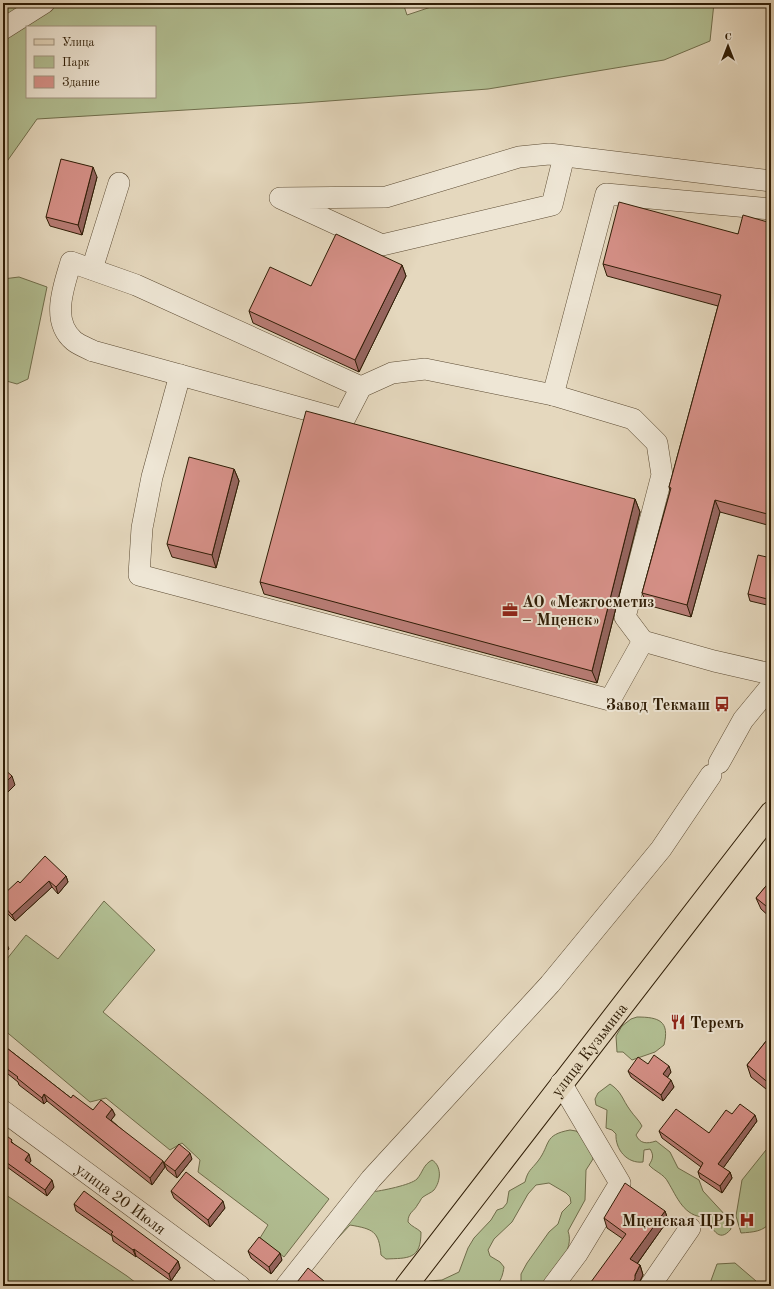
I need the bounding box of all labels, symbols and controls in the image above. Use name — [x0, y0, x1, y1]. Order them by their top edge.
legend — [26, 26, 156, 98]
north arrow — [708, 26, 748, 66]
text: С — [724, 32, 732, 43]
text: Улица — [62, 37, 95, 49]
text: Парк — [62, 57, 90, 69]
text: Здание — [62, 77, 100, 89]
place label: АО «Межгосметиз – Мценск» — [522, 595, 654, 629]
office icon: АО «Межгосметиз – Мценск» — [501, 601, 519, 619]
bus stop icon: Завод Текмаш — [713, 695, 731, 713]
place label: Завод Текмаш — [606, 698, 710, 714]
street label: улица Кузьмина — [549, 1001, 631, 1100]
restaurant icon: Теремъ — [669, 1013, 687, 1031]
place label: Теремъ — [690, 1016, 744, 1032]
street label: улица 20 Июля — [72, 1161, 168, 1238]
hospital icon: Мценская ЦРБ — [738, 1211, 756, 1229]
place label: Мценская ЦРБ — [622, 1214, 735, 1230]

